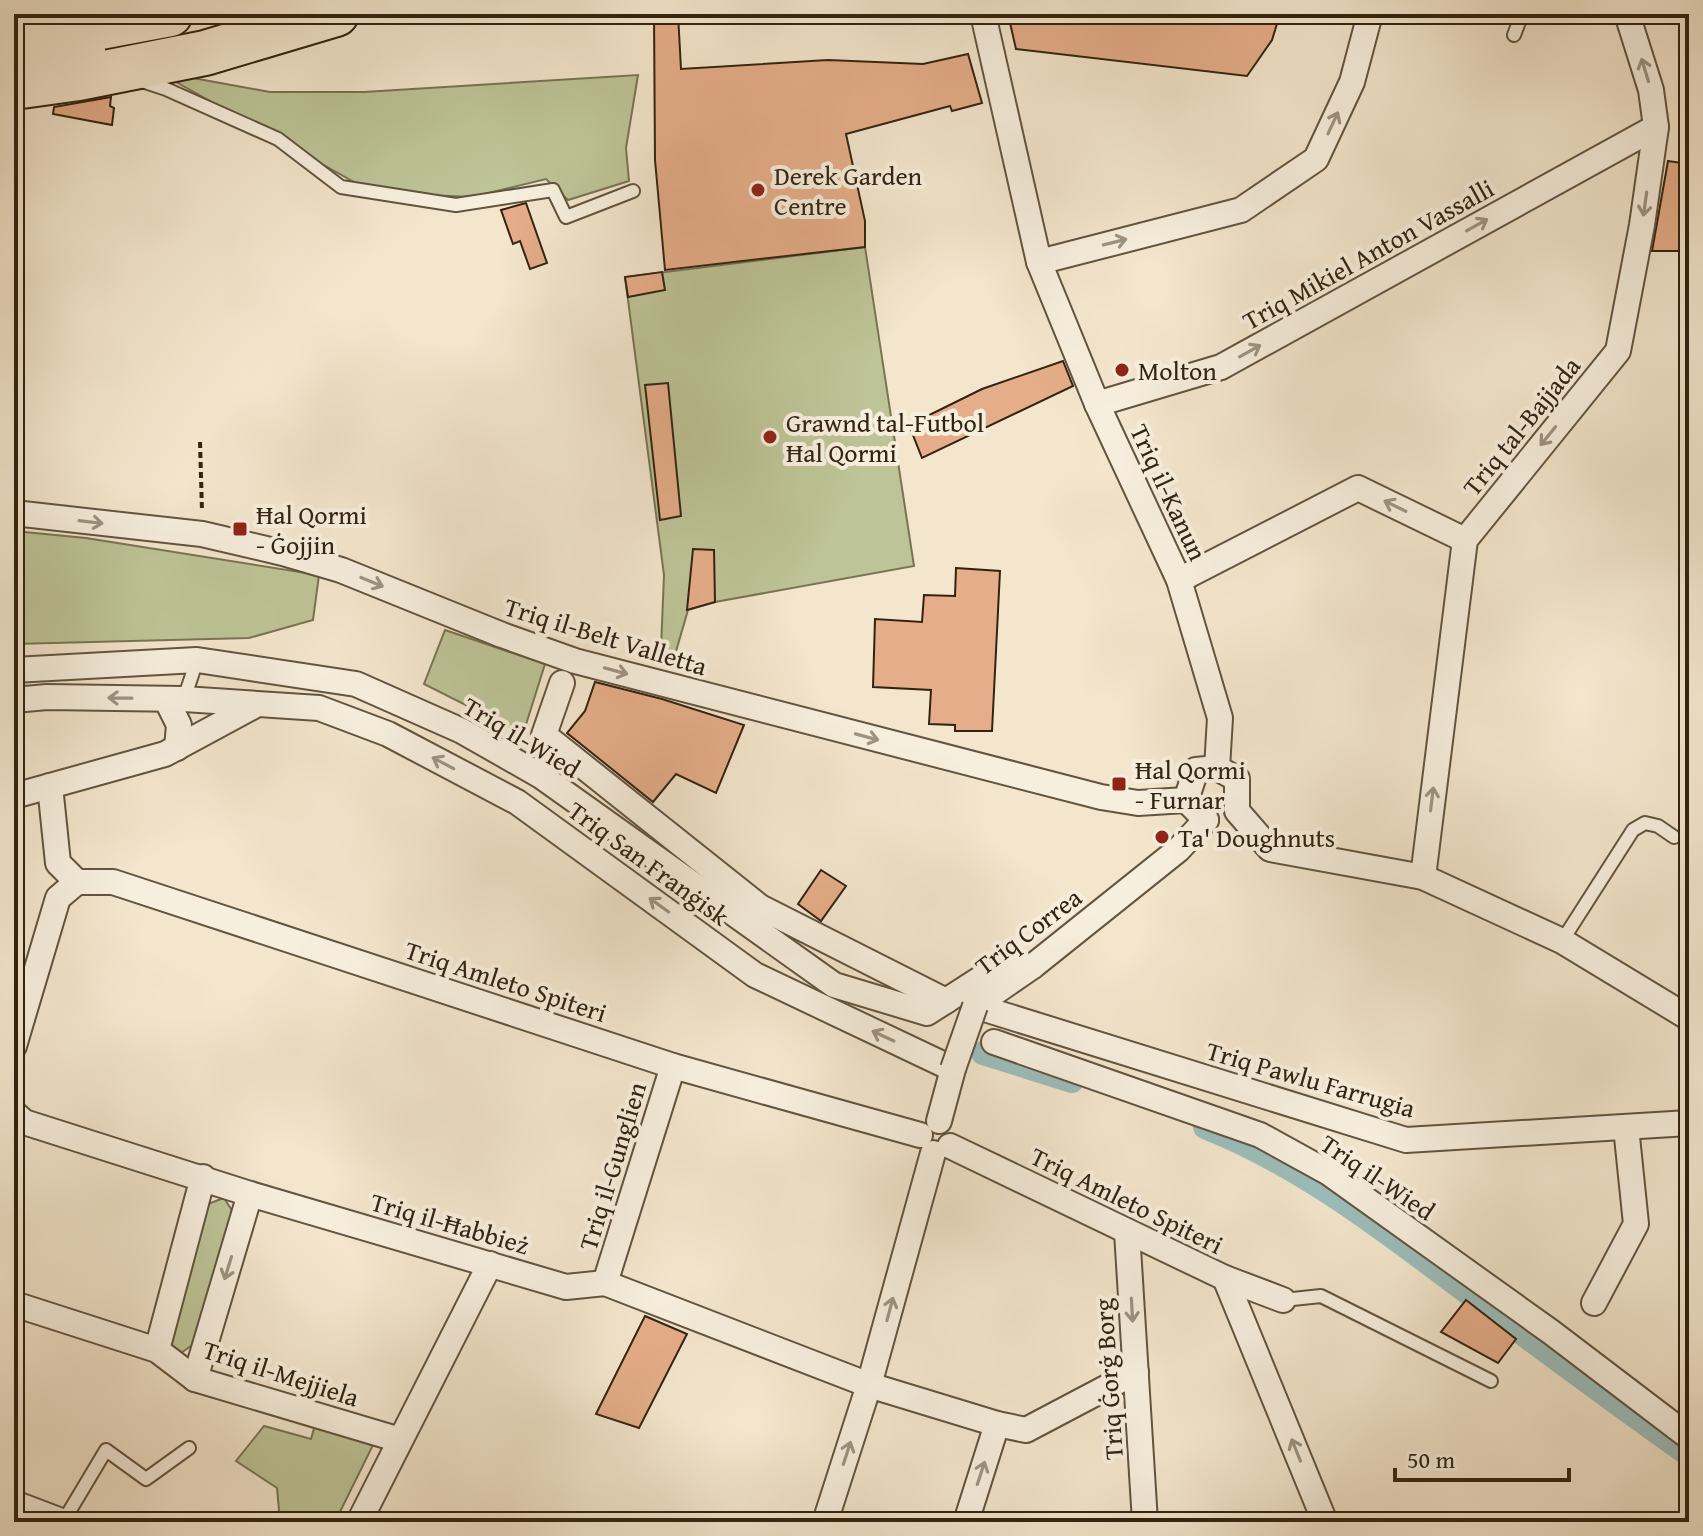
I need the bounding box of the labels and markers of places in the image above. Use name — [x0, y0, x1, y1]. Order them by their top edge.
place label: Derek Garden Centre — [774, 156, 923, 225]
marker: Derek Garden Centre — [749, 181, 767, 199]
place label: Molton — [1138, 351, 1217, 390]
marker: Molton — [1113, 361, 1131, 379]
place label: Grawnd tal-Futbol Ħal Qormi — [786, 403, 984, 472]
marker: Grawnd tal-Futbol Ħal Qormi — [761, 428, 779, 446]
place label: Ħal Qormi - Ġojjin — [256, 495, 367, 564]
marker: Ħal Qormi - Ġojjin — [231, 520, 249, 538]
place label: Ħal Qormi - Furnar — [1135, 750, 1246, 819]
marker: Ħal Qormi - Furnar — [1110, 775, 1128, 793]
place label: Ta' Doughnuts — [1178, 818, 1335, 857]
marker: Ta' Doughnuts — [1153, 828, 1171, 846]

